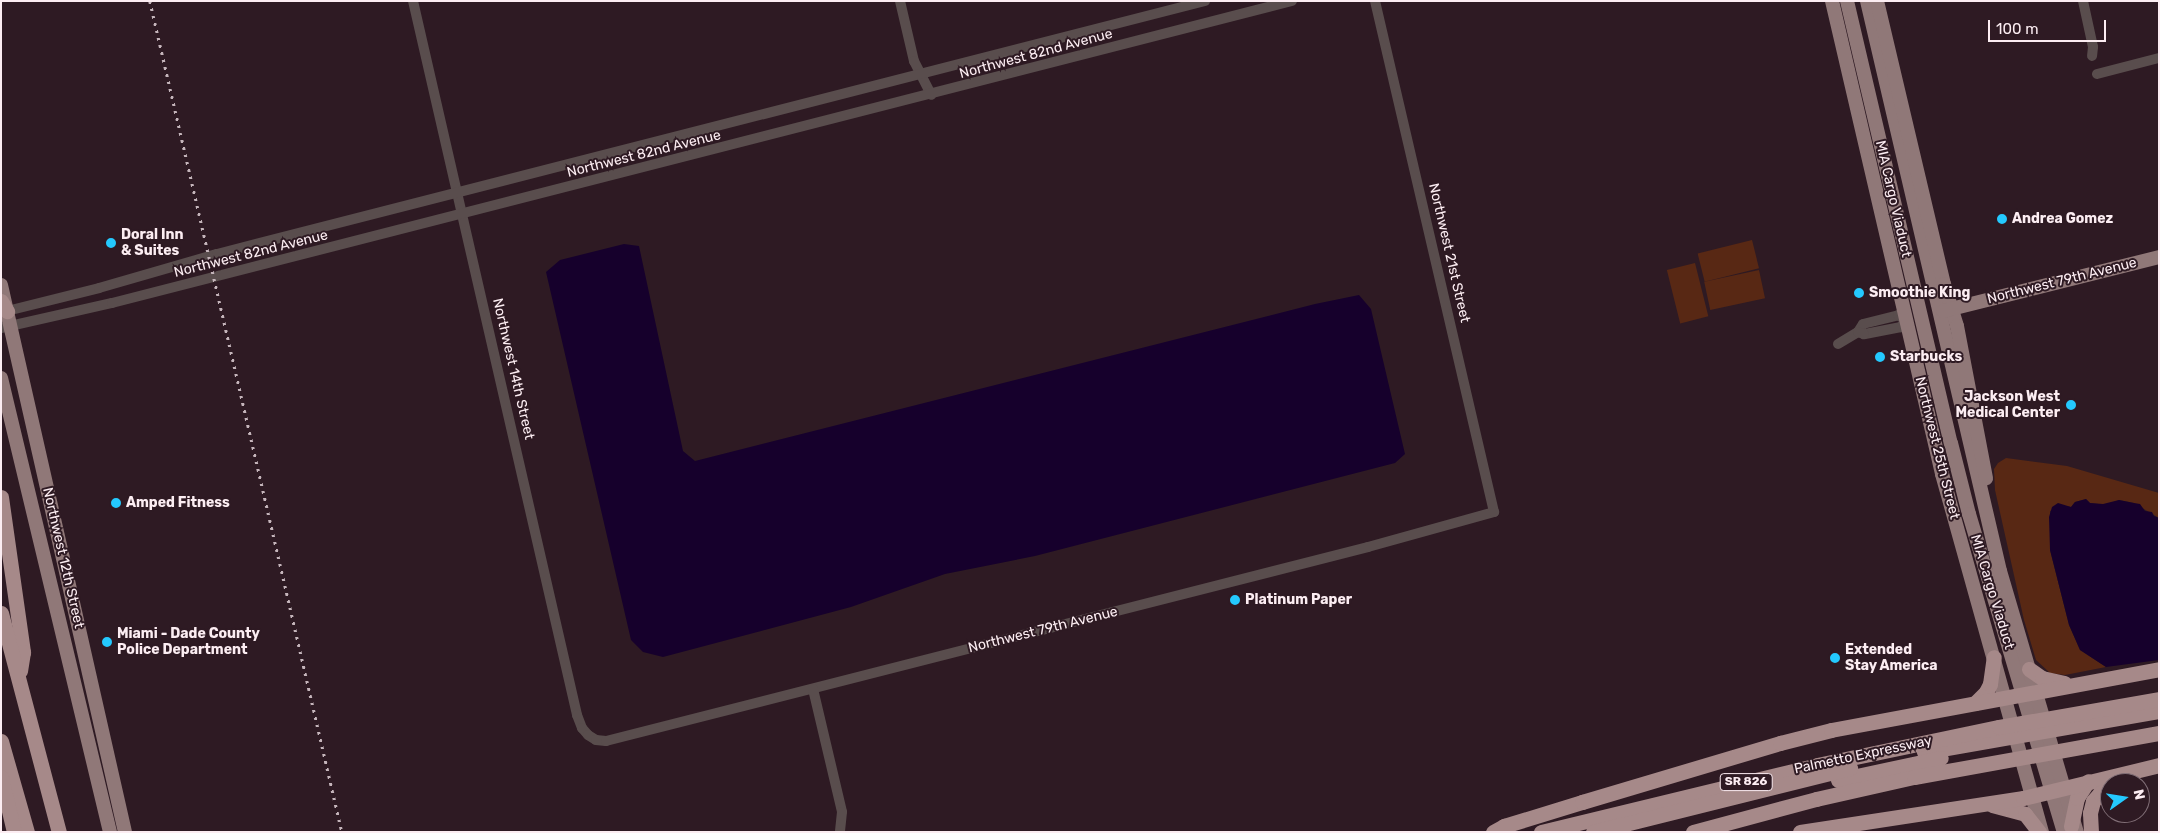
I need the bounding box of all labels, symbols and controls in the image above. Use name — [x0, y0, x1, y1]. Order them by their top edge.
scale bar — [1990, 10, 2108, 42]
text: 100 m — [1996, 20, 2038, 38]
street label: Northwest 82nd Avenue — [957, 25, 1115, 83]
street label: Northwest 82nd Avenue — [565, 127, 723, 181]
street label: MIA Cargo Viaduct — [1871, 139, 1915, 259]
street label: Northwest 21st Street — [1425, 182, 1473, 324]
place label: Andrea Gomez — [2012, 211, 2113, 227]
marker: Andrea Gomez — [1996, 213, 2008, 225]
place label: Doral Inn & Suites — [121, 227, 184, 260]
street label: Northwest 82nd Avenue — [172, 227, 330, 281]
marker: Doral Inn & Suites — [105, 237, 117, 249]
street label: Northwest 79th Avenue — [1985, 254, 2139, 308]
place label: Smoothie King — [1869, 285, 1970, 301]
marker: Smoothie King — [1853, 287, 1865, 299]
street label: Northwest 14th Street — [489, 297, 537, 441]
place label: Starbucks — [1890, 349, 1962, 365]
marker: Starbucks — [1874, 351, 1886, 363]
street label: Northwest 25th Street — [1911, 375, 1963, 521]
place label: Jackson West Medical Center — [1955, 389, 2060, 422]
marker: Jackson West Medical Center — [2064, 398, 2078, 412]
street label: Northwest 12th Street — [39, 486, 87, 630]
place label: Amped Fitness — [126, 495, 230, 511]
marker: Amped Fitness — [110, 497, 122, 509]
street label: MIA Cargo Viaduct — [1966, 532, 2018, 652]
place label: Platinum Paper — [1245, 592, 1352, 608]
marker: Platinum Paper — [1229, 594, 1241, 606]
street label: Northwest 79th Avenue — [966, 603, 1120, 657]
place label: Miami - Dade County Police Department — [117, 626, 260, 658]
marker: Miami - Dade County Police Department — [101, 636, 113, 648]
place label: Extended Stay America — [1845, 642, 1938, 674]
marker: Extended Stay America — [1829, 652, 1841, 664]
street label: Palmetto Expressway — [1793, 732, 1933, 778]
road number: SR 826 — [1718, 772, 1774, 792]
north arrow — [2100, 773, 2150, 823]
text: N — [2130, 788, 2149, 802]

